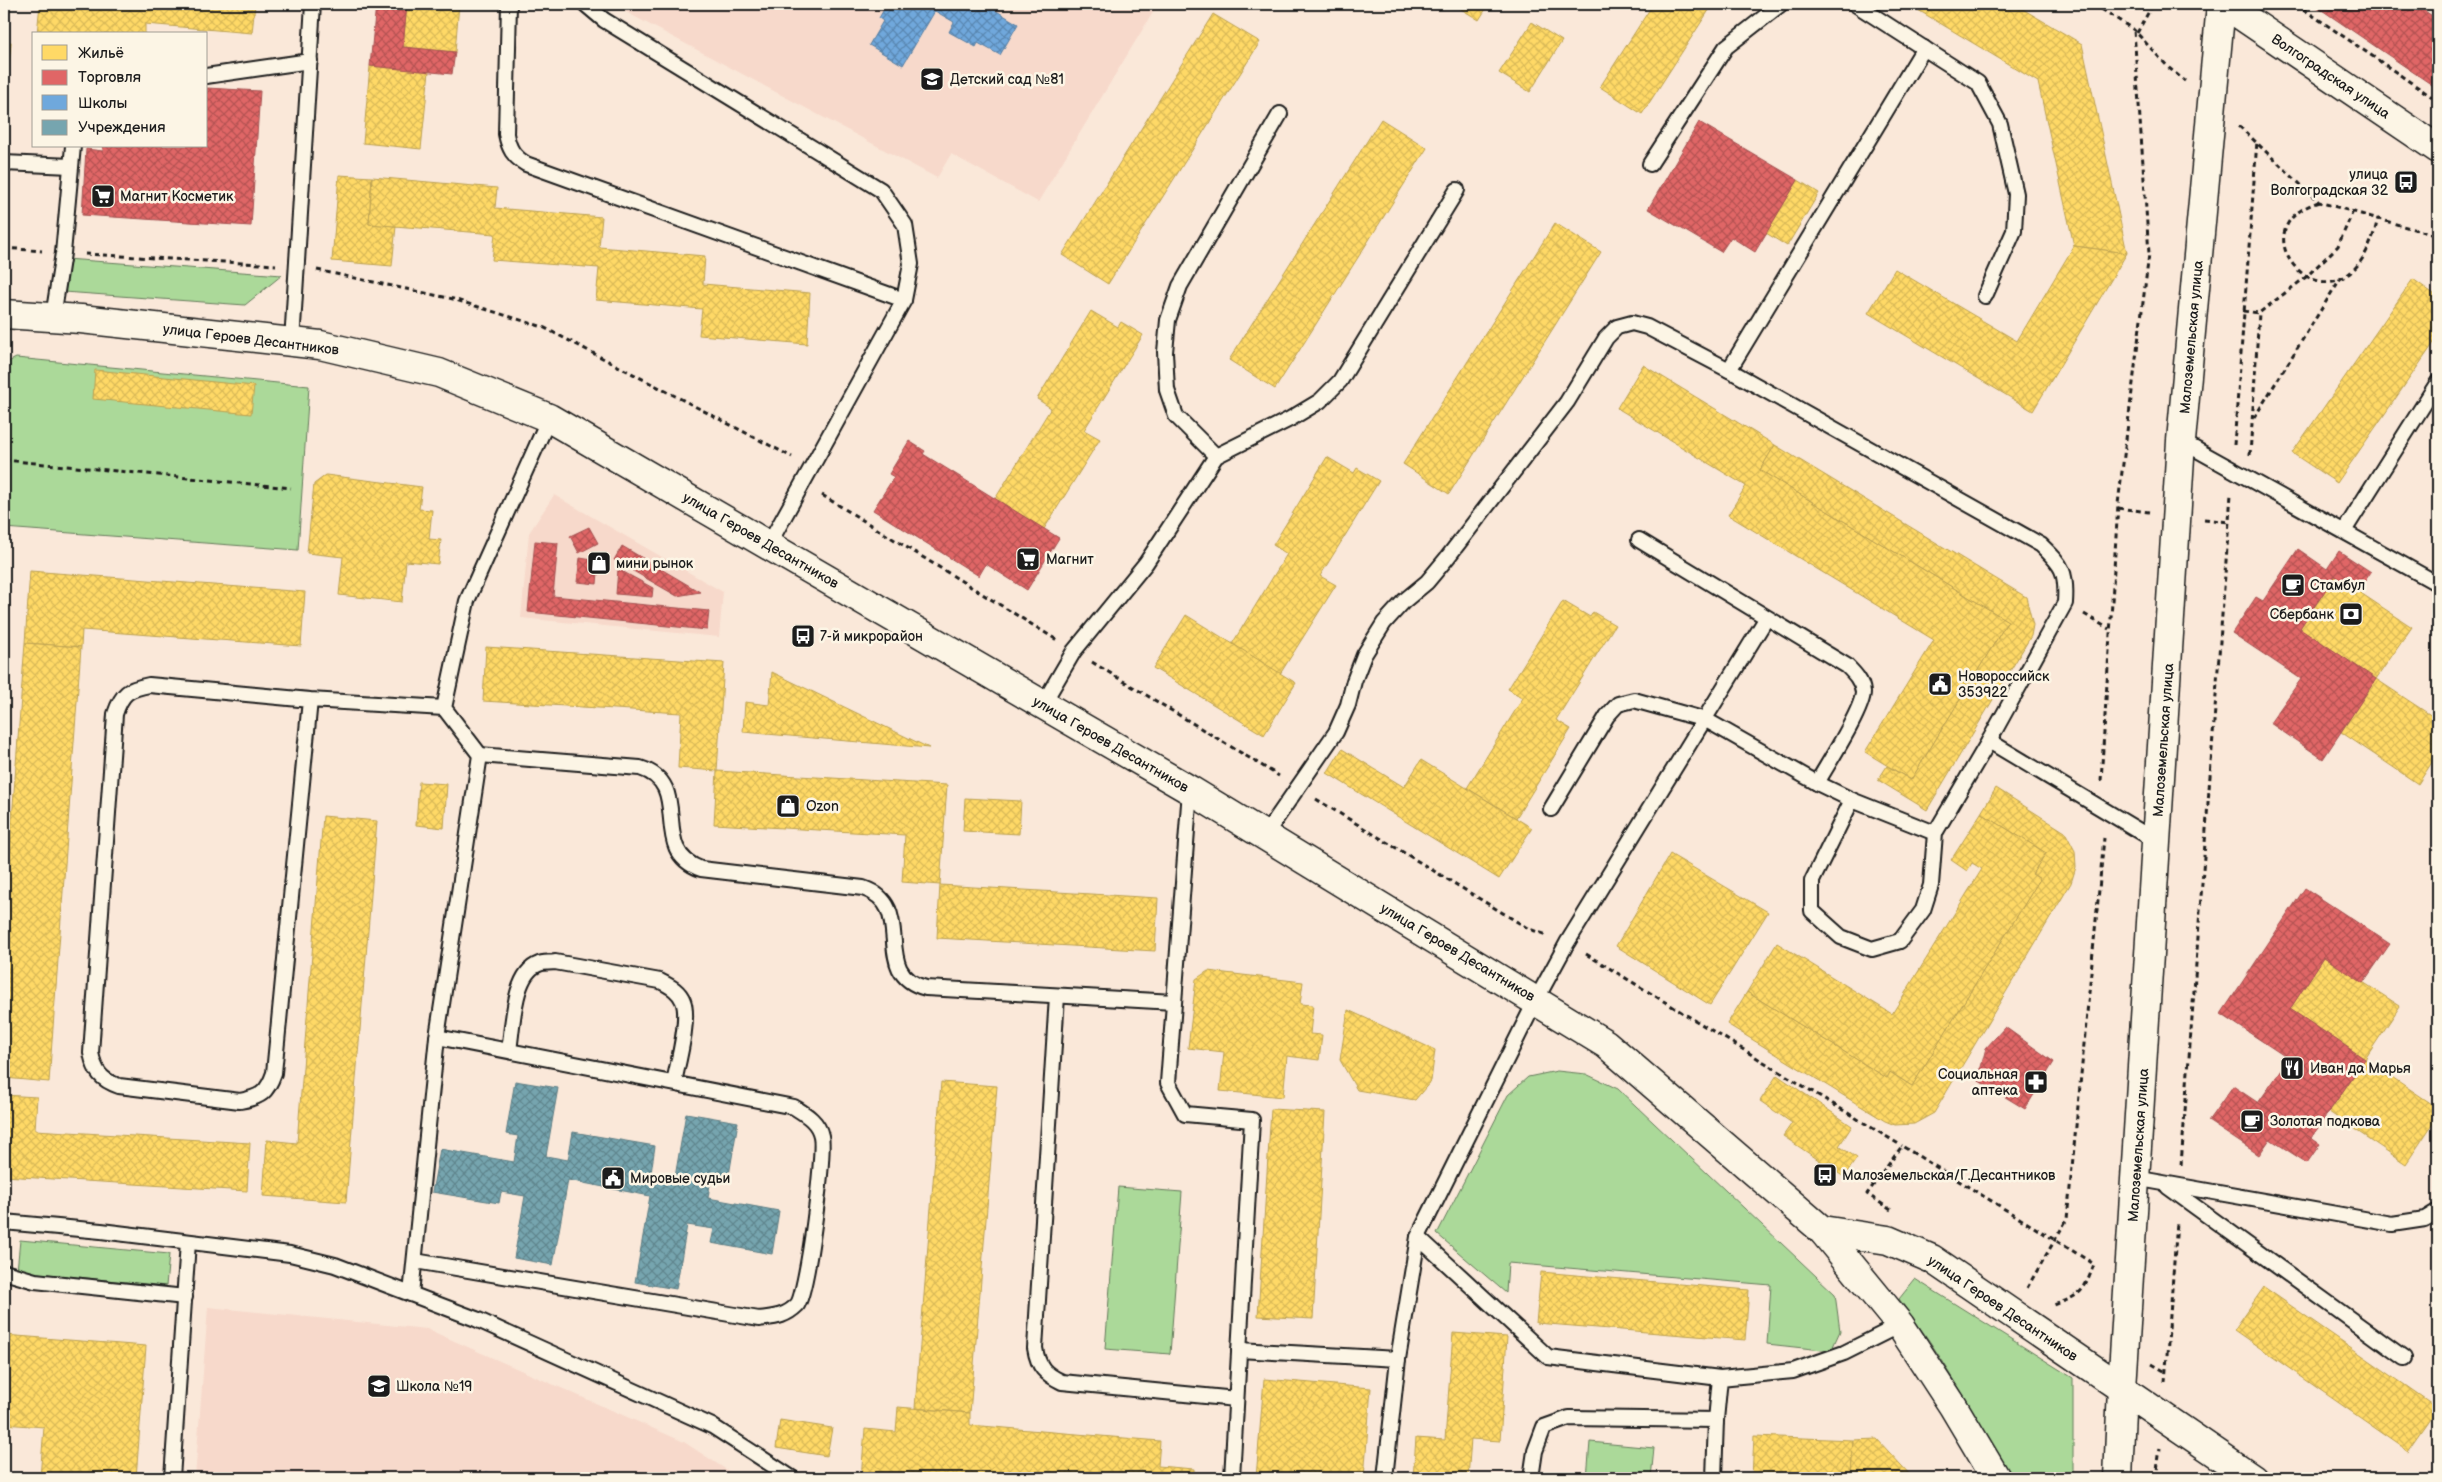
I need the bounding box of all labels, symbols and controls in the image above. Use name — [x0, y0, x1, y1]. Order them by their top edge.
street label: Волгоградская улица — [2268, 30, 2394, 123]
legend — [32, 32, 208, 148]
text: Жильё — [78, 44, 124, 63]
school or university icon: Детский сад №81 — [919, 66, 945, 92]
text: Торговля — [78, 68, 141, 87]
place label: Детский сад №81 — [950, 71, 1064, 88]
text: Школы — [78, 94, 127, 113]
text: Учреждения — [78, 118, 165, 137]
place label: улица Волгоградская 32 — [2271, 166, 2389, 199]
bus stop icon: улица Волгоградская 32 — [2393, 169, 2419, 195]
supermarket icon: Магнит Косметик — [90, 183, 116, 209]
place label: Магнит Косметик — [120, 188, 234, 205]
street label: Малоземельская улица — [2176, 259, 2207, 415]
street label: улица Героев Десантников — [162, 320, 340, 359]
street label: улица Героев Десантников — [680, 489, 842, 592]
supermarket icon: Магнит — [1015, 546, 1041, 572]
shop icon: мини рынок — [586, 550, 612, 576]
place label: Магнит — [1046, 551, 1094, 568]
place label: мини рынок — [616, 555, 694, 572]
cafe icon: Стамбул — [2280, 572, 2306, 598]
place label: Стамбул — [2310, 577, 2365, 594]
bank icon: Сбербанк — [2338, 601, 2364, 627]
place label: Сбербанк — [2270, 606, 2335, 623]
bus stop icon: 7-й микрорайон — [790, 623, 816, 649]
place label: 7-й микрорайон — [820, 628, 923, 645]
street label: Малоземельская улица — [2150, 662, 2177, 818]
place label: Новороссийск 353922 — [1958, 668, 2050, 701]
public building icon: Новороссийск 353922 — [1927, 671, 1953, 697]
street label: улица Героев Десантников — [1030, 693, 1192, 796]
shop icon: Ozon — [775, 793, 801, 819]
place label: Ozon — [806, 798, 839, 815]
street label: улица Героев Десантников — [1377, 900, 1539, 1006]
restaurant icon: Иван да Марья — [2279, 1055, 2305, 1081]
place label: Иван да Марья — [2310, 1060, 2411, 1077]
place label: Социальная аптека — [1938, 1066, 2019, 1099]
street label: Малоземельская улица — [2125, 1067, 2152, 1223]
pharmacy icon: Социальная аптека — [2023, 1069, 2049, 1095]
cafe icon: Золотая подкова — [2239, 1108, 2265, 1134]
place label: Золотая подкова — [2270, 1113, 2381, 1130]
bus stop icon: Малоземельская/Г.Десантников — [1812, 1162, 1838, 1188]
public building icon: Мировые судьи — [600, 1165, 626, 1191]
place label: Малоземельская/Г.Десантников — [1842, 1167, 2056, 1184]
place label: Мировые судьи — [630, 1170, 730, 1187]
street label: улица Героев Десантников — [1925, 1252, 2081, 1365]
school or university icon: Школа №19 — [366, 1373, 392, 1399]
place label: Школа №19 — [396, 1378, 472, 1395]

